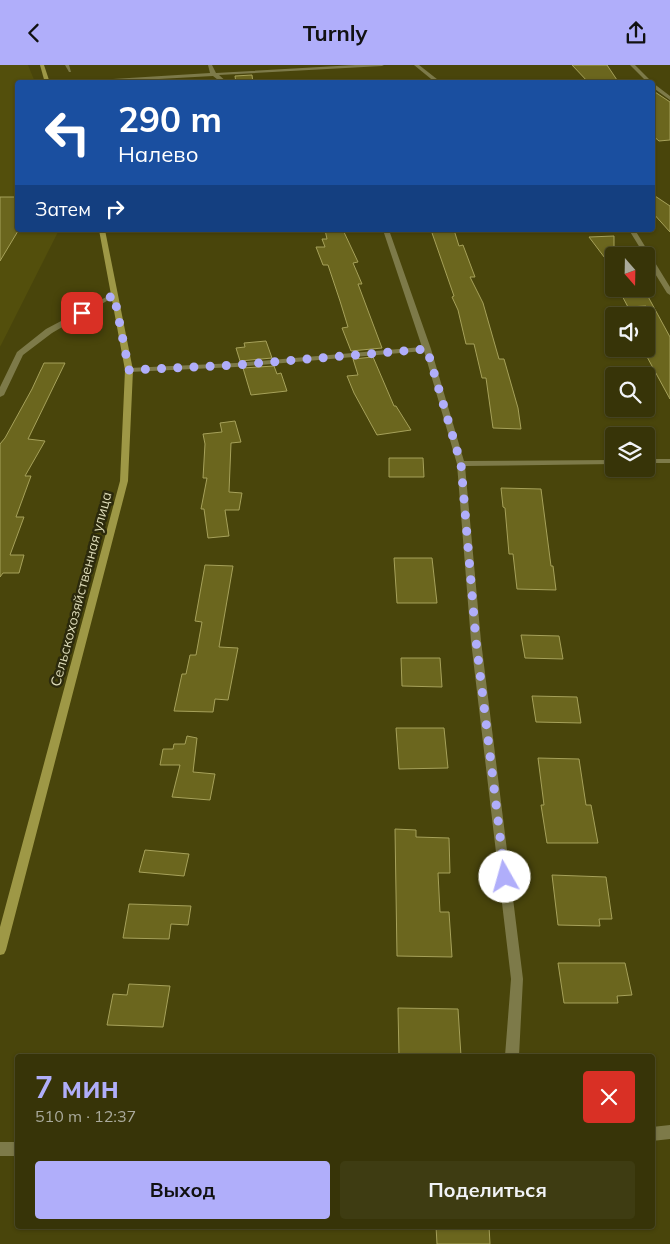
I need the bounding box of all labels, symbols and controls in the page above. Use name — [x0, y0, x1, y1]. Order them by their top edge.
icon: back — [20, 19, 48, 47]
text: Turnly — [303, 19, 367, 47]
icon: share — [622, 19, 650, 47]
text: 290 m — [118, 97, 222, 141]
icon: left — [35, 100, 100, 165]
text: Налево — [118, 140, 198, 168]
icon: right — [101, 195, 129, 223]
text: Затем — [35, 197, 91, 221]
north arrow — [605, 247, 655, 297]
map controls — [605, 247, 655, 477]
pin — [61, 292, 103, 334]
icon: arrive — [68, 299, 96, 327]
button: sound — [605, 307, 655, 357]
button: search — [605, 367, 655, 417]
button: layers — [605, 427, 655, 477]
street label: Сельскохозяйственная улица — [46, 490, 116, 688]
position arrow — [478, 850, 530, 902]
text: 7 мин — [35, 1068, 119, 1106]
button: close — [583, 1071, 635, 1123]
text: 510 m · 12:37 — [35, 1106, 136, 1126]
button: Выход — [35, 1161, 330, 1219]
button: Поделиться — [340, 1161, 635, 1219]

